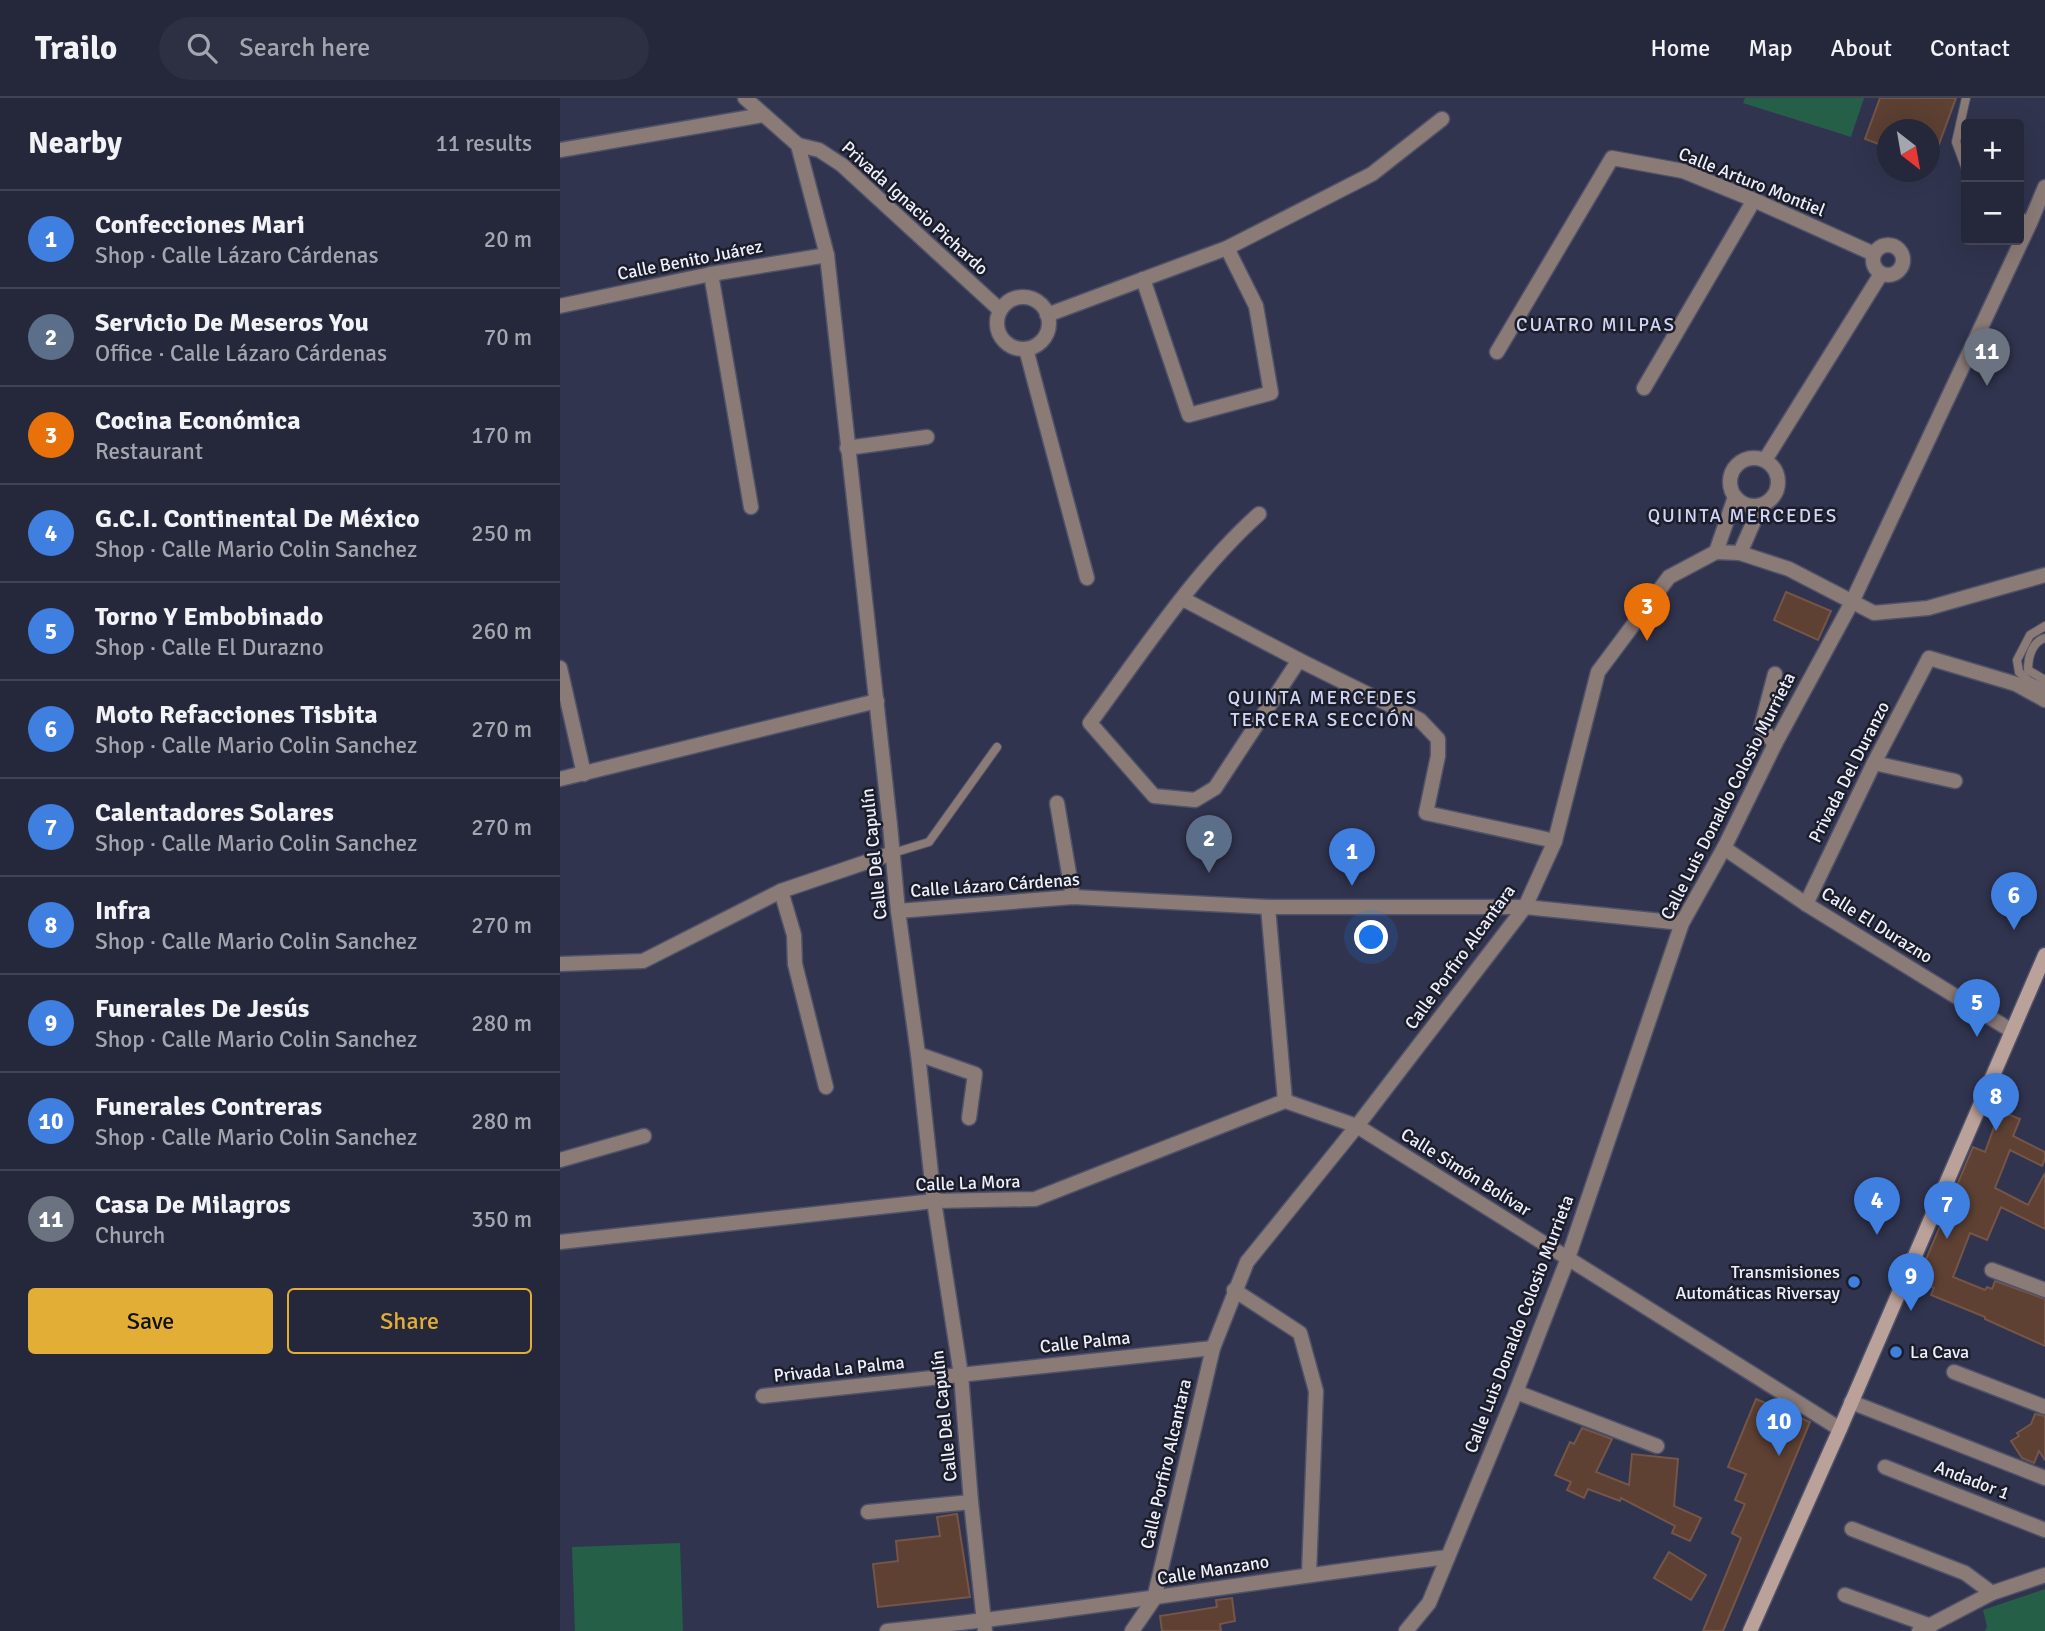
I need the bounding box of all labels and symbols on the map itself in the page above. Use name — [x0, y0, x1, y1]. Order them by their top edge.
north arrow — [1877, 119, 1940, 182]
street label: Privada Ignacio Pichardo — [837, 136, 993, 280]
street label: Calle Arturo Montiel — [1676, 143, 1828, 221]
street label: Calle Benito Juárez — [616, 235, 764, 285]
district label: CUATRO MILPAS — [1516, 313, 1676, 337]
pin: 11 — [1964, 328, 2010, 386]
district label: QUINTA MERCEDES — [1648, 504, 1838, 528]
pin: 3 — [1624, 583, 1670, 641]
street label: Calle Luis Donaldo Colosio Murrieta — [1656, 669, 1800, 923]
district label: QUINTA MERCEDES TERCERA SECCIÓN — [1228, 686, 1418, 732]
street label: Privada Del Duranzo — [1804, 698, 1894, 846]
street label: Calle Del Capulín — [856, 787, 892, 921]
pin: 2 — [1186, 815, 1232, 873]
pin: 1 — [1329, 828, 1375, 886]
street label: Calle Lázaro Cárdenas — [910, 868, 1081, 902]
pin: 6 — [1991, 872, 2037, 930]
street label: Calle Porfiro Alcantara — [1400, 880, 1520, 1034]
street label: Calle El Durazno — [1817, 882, 1937, 968]
your location — [1354, 920, 1388, 954]
pin: 5 — [1954, 979, 2000, 1037]
pin: 8 — [1973, 1073, 2019, 1131]
street label: Calle Simón Bolívar — [1397, 1123, 1536, 1221]
street label: Calle La Mora — [915, 1170, 1021, 1196]
pin: 4 — [1854, 1177, 1900, 1235]
pin: 7 — [1924, 1181, 1970, 1239]
street label: Calle Luis Donaldo Colosio Murrieta — [1460, 1192, 1578, 1456]
pin: 9 — [1888, 1253, 1934, 1311]
place label: Transmisiones Automáticas Riversay — [1676, 1261, 1841, 1304]
marker: Transmisiones Automáticas Riversay — [1846, 1274, 1862, 1290]
street label: Calle Palma — [1039, 1326, 1131, 1358]
place label: La Cava — [1910, 1341, 1969, 1363]
marker: La Cava — [1888, 1344, 1904, 1360]
street label: Calle Del Capulín — [926, 1349, 962, 1483]
street label: Privada La Palma — [772, 1351, 906, 1387]
street label: Calle Porfiro Alcantara — [1136, 1377, 1196, 1551]
pin: 10 — [1756, 1398, 1802, 1456]
street label: Andador 1 — [1931, 1456, 2013, 1504]
street label: Calle Manzano — [1156, 1550, 1270, 1590]

